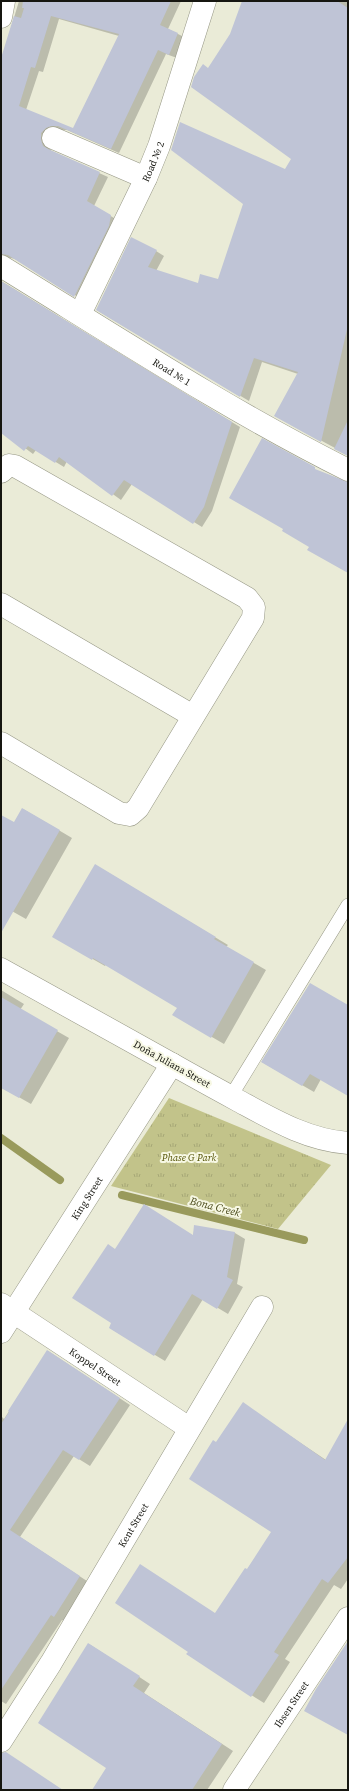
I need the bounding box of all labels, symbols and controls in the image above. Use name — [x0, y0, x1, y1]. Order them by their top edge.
street label: Road № 2 — [139, 140, 167, 184]
street label: Road № 1 — [150, 355, 194, 388]
street label: Doña Juliana Street — [131, 1038, 213, 1091]
park label: Phase G Park — [161, 1151, 216, 1164]
street label: King Street — [68, 1173, 106, 1222]
water label: Bona Creek — [187, 1193, 242, 1221]
street label: Koppel Street — [67, 1344, 124, 1388]
street label: Kent Street — [115, 1500, 151, 1549]
street label: Ibsen Street — [271, 1678, 311, 1730]

